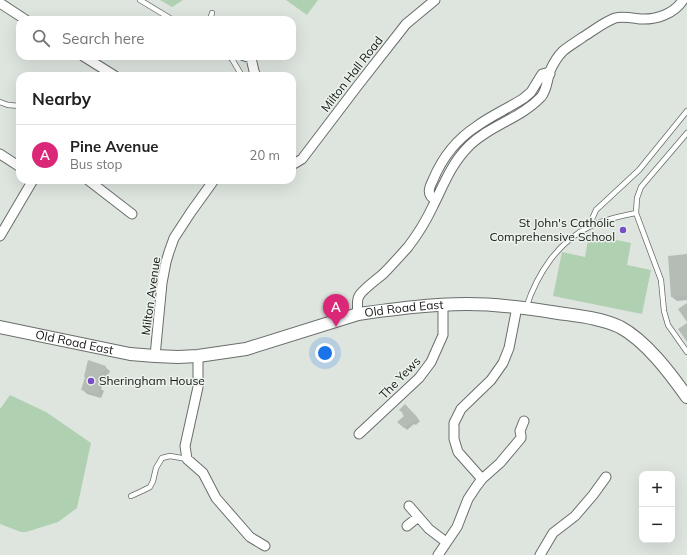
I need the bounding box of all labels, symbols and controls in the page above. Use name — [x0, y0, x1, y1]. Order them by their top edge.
search box — [16, 16, 296, 60]
icon: search — [30, 27, 52, 49]
text: Search here — [62, 29, 144, 48]
street label: Milton Hall Road — [317, 33, 386, 114]
text: Nearby — [32, 88, 91, 109]
text: Pine Avenue — [70, 137, 159, 156]
text: A — [40, 147, 50, 163]
text: 20 m — [250, 147, 280, 163]
text: Bus stop — [70, 156, 122, 172]
place label: St John's Catholic Comprehensive School — [489, 215, 615, 244]
marker: St John's Catholic Comprehensive School — [618, 225, 628, 235]
street label: Milton Avenue — [138, 256, 163, 336]
pin: A — [323, 294, 349, 327]
street label: Old Road East — [363, 297, 444, 320]
street label: Old Road East — [34, 327, 115, 357]
your location — [315, 343, 335, 363]
street label: The Yews — [376, 353, 423, 402]
place label: Sheringham House — [99, 373, 205, 388]
marker: Sheringham House — [86, 376, 96, 386]
map controls — [639, 471, 675, 543]
button: + — [639, 471, 675, 507]
button: − — [639, 507, 675, 543]

